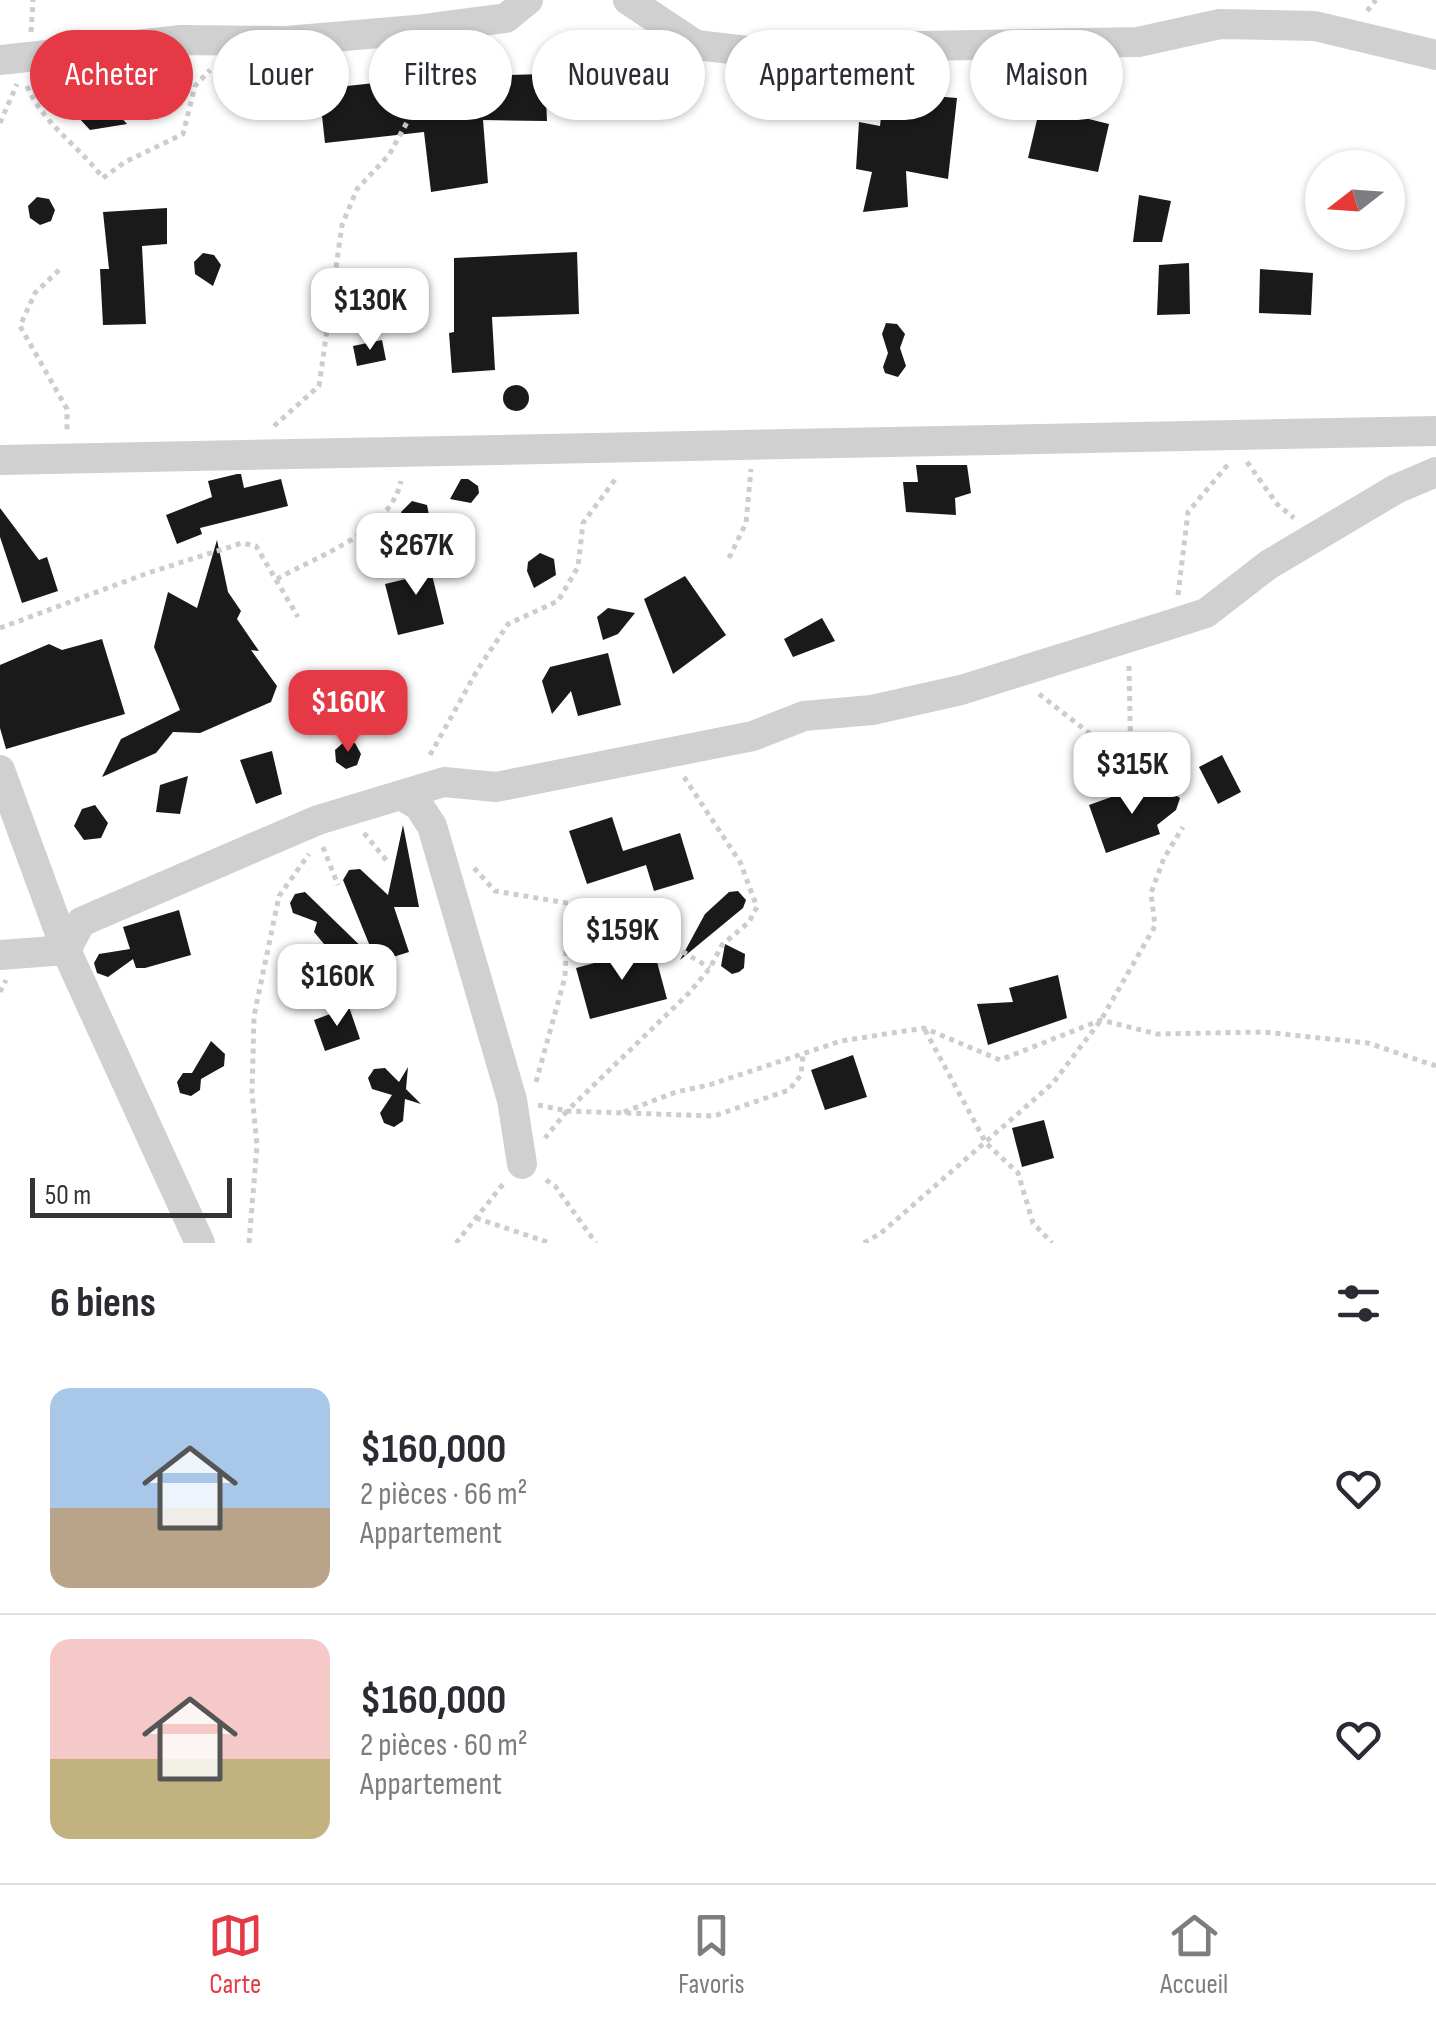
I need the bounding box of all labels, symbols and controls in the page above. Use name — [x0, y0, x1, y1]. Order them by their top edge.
chip: Acheter — [30, 30, 193, 120]
chip: Louer — [213, 30, 349, 120]
chip: Filtres — [369, 30, 512, 120]
chip: Nouveau — [532, 30, 705, 120]
chip: Appartement — [725, 30, 950, 120]
chip: Maison — [970, 30, 1123, 120]
north arrow — [1305, 150, 1405, 250]
map controls — [1305, 150, 1405, 250]
pin: $130K — [300, 268, 440, 353]
text: $130K — [333, 281, 407, 320]
pin: $267K — [346, 513, 486, 598]
text: $267K — [378, 526, 454, 565]
pin: $160K — [278, 670, 418, 755]
text: $160K — [311, 683, 386, 722]
pin: $315K — [1062, 732, 1202, 817]
text: $315K — [1095, 745, 1169, 784]
pin: $159K — [552, 898, 692, 983]
text: $159K — [585, 911, 659, 950]
pin: $160K — [267, 944, 407, 1029]
text: $160K — [300, 957, 375, 996]
scale bar — [30, 1173, 232, 1218]
text: 50 m — [45, 1179, 91, 1212]
icon: filters — [1331, 1276, 1386, 1331]
text: 6 biens — [50, 1278, 156, 1329]
text: $160,000 — [360, 1424, 506, 1475]
icon: home — [130, 1428, 250, 1548]
icon: heart — [1331, 1461, 1386, 1516]
text: 2 pièces · 66 m² — [360, 1475, 528, 1514]
text: Appartement — [360, 1514, 502, 1553]
text: $160,000 — [360, 1675, 506, 1726]
icon: home — [130, 1679, 250, 1799]
icon: heart — [1331, 1712, 1386, 1767]
text: 2 pièces · 60 m² — [360, 1726, 528, 1765]
text: Appartement — [360, 1765, 502, 1804]
tab: Carte — [208, 1908, 263, 2001]
tab: Favoris — [678, 1908, 745, 2001]
tab: Accueil — [1160, 1908, 1228, 2001]

